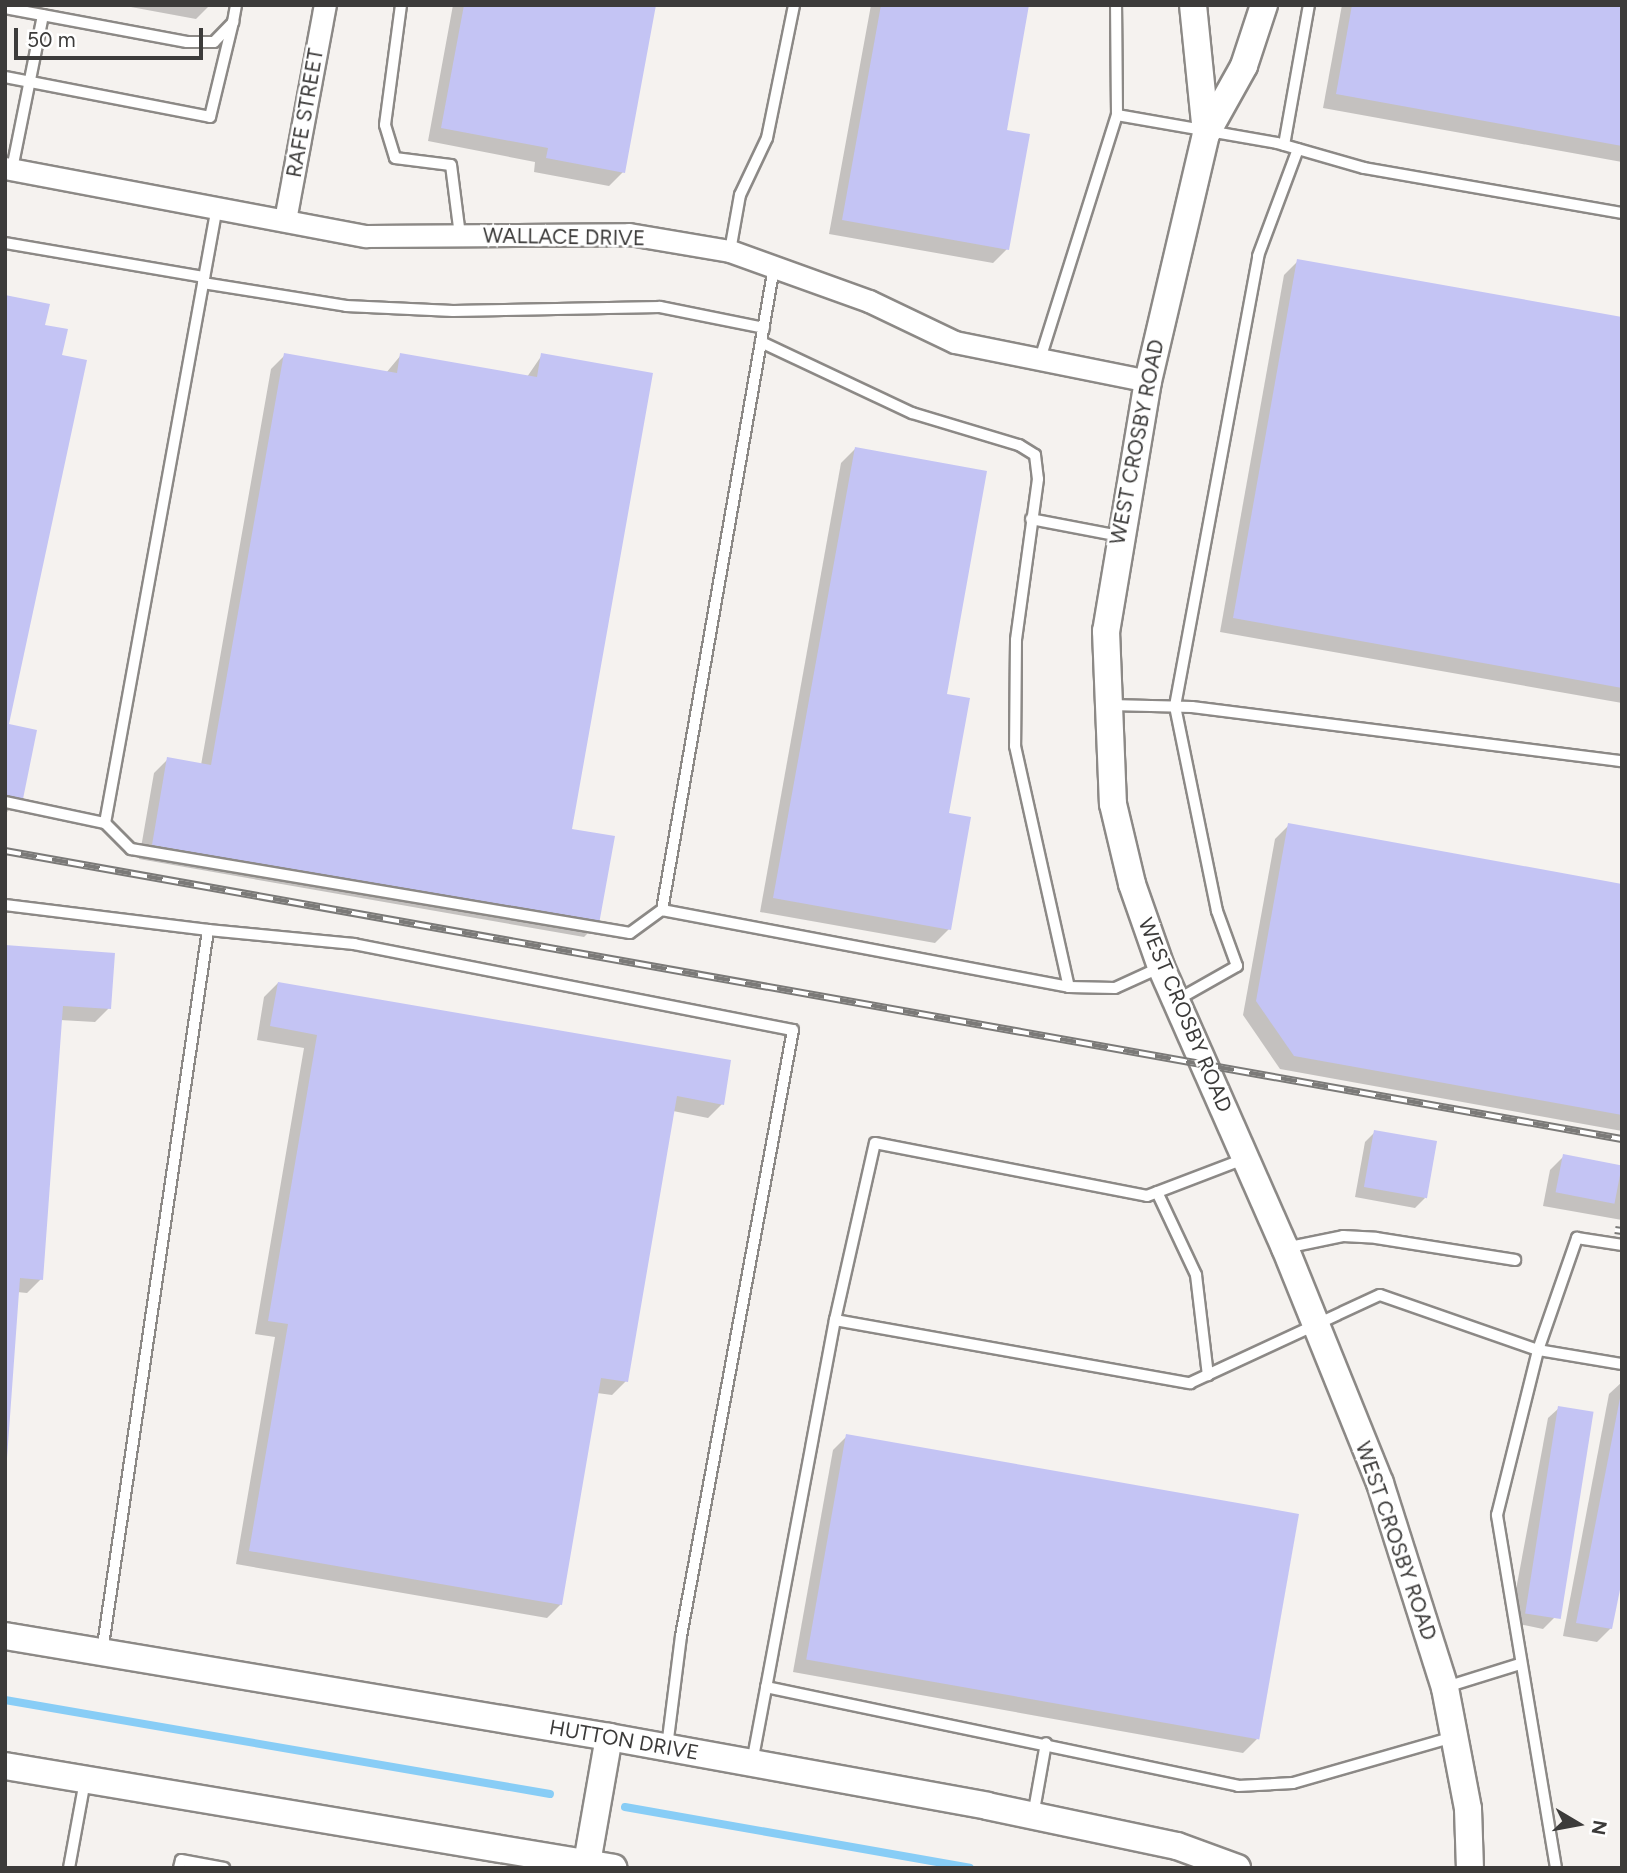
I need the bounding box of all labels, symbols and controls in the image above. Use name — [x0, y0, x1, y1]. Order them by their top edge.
scale bar — [18, 14, 206, 58]
text: 50 m — [27, 27, 76, 52]
street label: RAFE STREET — [281, 47, 329, 179]
street label: WALLACE DRIVE — [483, 223, 645, 251]
street label: WEST CROSBY ROAD — [1105, 337, 1169, 547]
street label: WEST CROSBY ROAD — [1133, 914, 1237, 1116]
street label: WEST CROSBY ROAD — [1350, 1438, 1442, 1644]
street label: HUTTON DRIVE — [547, 1714, 701, 1766]
north arrow — [1543, 1789, 1613, 1859]
text: N — [1587, 1819, 1612, 1837]

